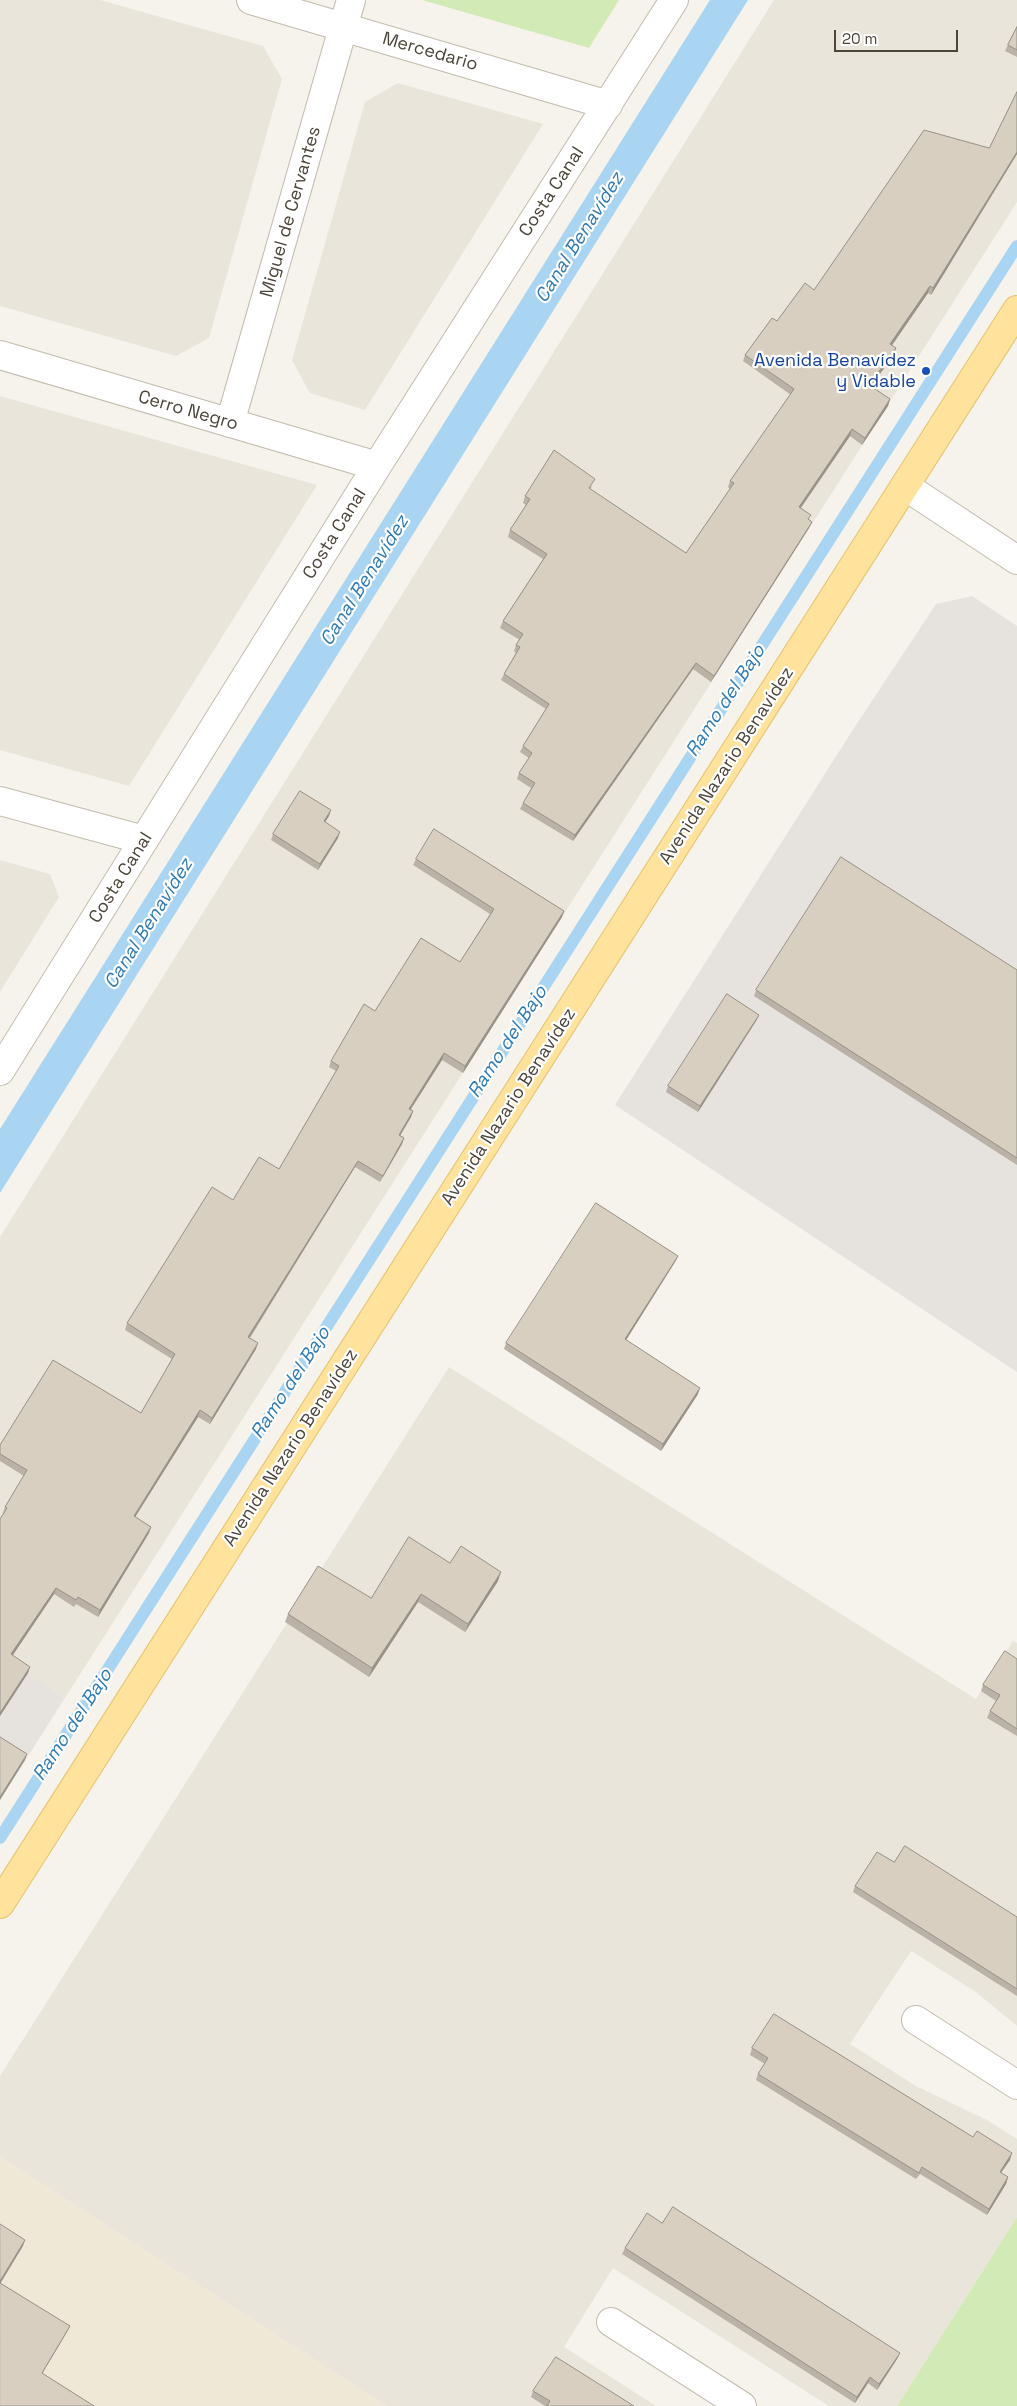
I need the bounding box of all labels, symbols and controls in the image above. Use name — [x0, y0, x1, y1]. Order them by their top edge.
scale bar — [837, 20, 961, 52]
street label: Mercedario — [380, 28, 480, 76]
text: 20 m — [842, 29, 877, 48]
street label: Miguel de Cervantes — [256, 124, 326, 300]
street label: Costa Canal — [515, 143, 589, 241]
water label: Canal Benavídez — [531, 169, 629, 307]
place label: Avenida Benavídez y Vidable — [754, 350, 916, 392]
marker: Avenida Benavídez y Vidable — [920, 365, 932, 377]
street label: Cerro Negro — [136, 386, 240, 436]
street label: Costa Canal — [299, 485, 371, 583]
water label: Canal Benavídez — [316, 512, 414, 650]
water label: Ramo del Bajo — [681, 641, 771, 761]
street label: Avenida Nazario Benavídez — [655, 663, 799, 869]
street label: Costa Canal — [85, 829, 157, 927]
water label: Canal Benavídez — [100, 855, 198, 993]
water label: Ramo del Bajo — [463, 982, 553, 1102]
street label: Avenida Nazario Benavídez — [437, 1004, 581, 1210]
water label: Ramo del Bajo — [246, 1323, 336, 1443]
street label: Avenida Nazario Benavídez — [219, 1345, 363, 1551]
water label: Ramo del Bajo — [28, 1665, 118, 1785]

